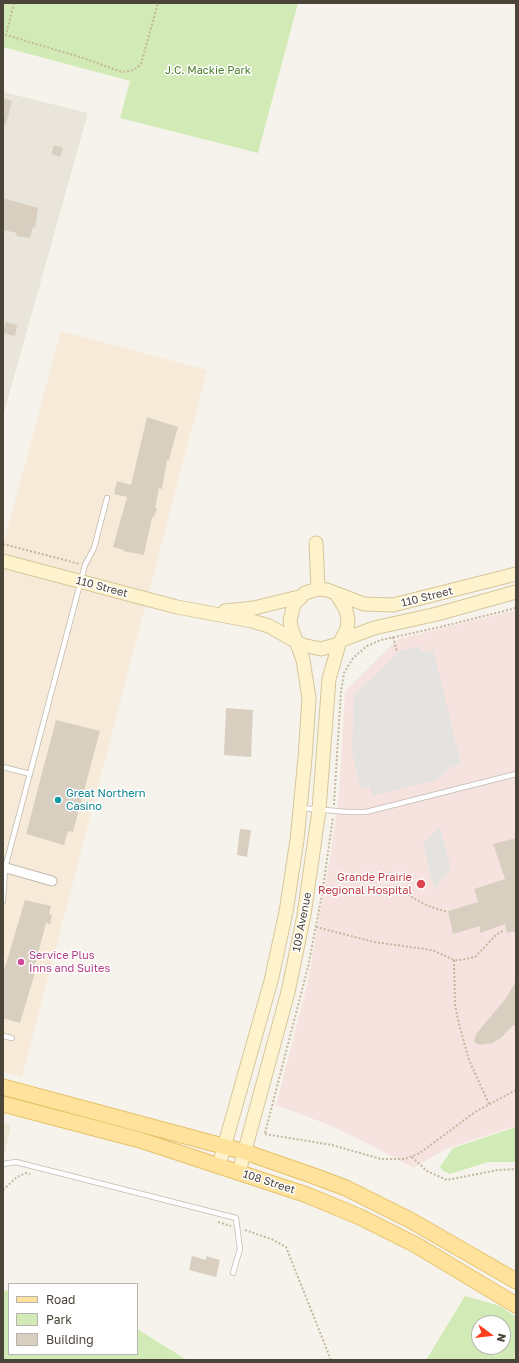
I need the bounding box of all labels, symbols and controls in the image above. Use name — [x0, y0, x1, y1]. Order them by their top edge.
park label: J.C. Mackie Park — [165, 64, 251, 78]
street label: 110 Street — [75, 574, 129, 600]
street label: 110 Street — [400, 584, 454, 610]
place label: Great Northern Casino — [66, 787, 146, 813]
marker: Great Northern Casino — [53, 795, 63, 805]
place label: Grande Prairie Regional Hospital — [318, 871, 412, 897]
marker: Grande Prairie Regional Hospital — [415, 878, 427, 890]
street label: 109 Avenue — [290, 891, 314, 953]
place label: Service Plus Inns and Suites — [29, 949, 110, 975]
marker: Service Plus Inns and Suites — [16, 957, 26, 967]
street label: 108 Street — [241, 1167, 297, 1197]
legend — [8, 1283, 138, 1355]
text: Road — [46, 1292, 75, 1307]
text: Park — [46, 1312, 72, 1327]
north arrow — [471, 1315, 511, 1355]
text: Building — [46, 1332, 94, 1347]
text: N — [495, 1332, 509, 1344]

